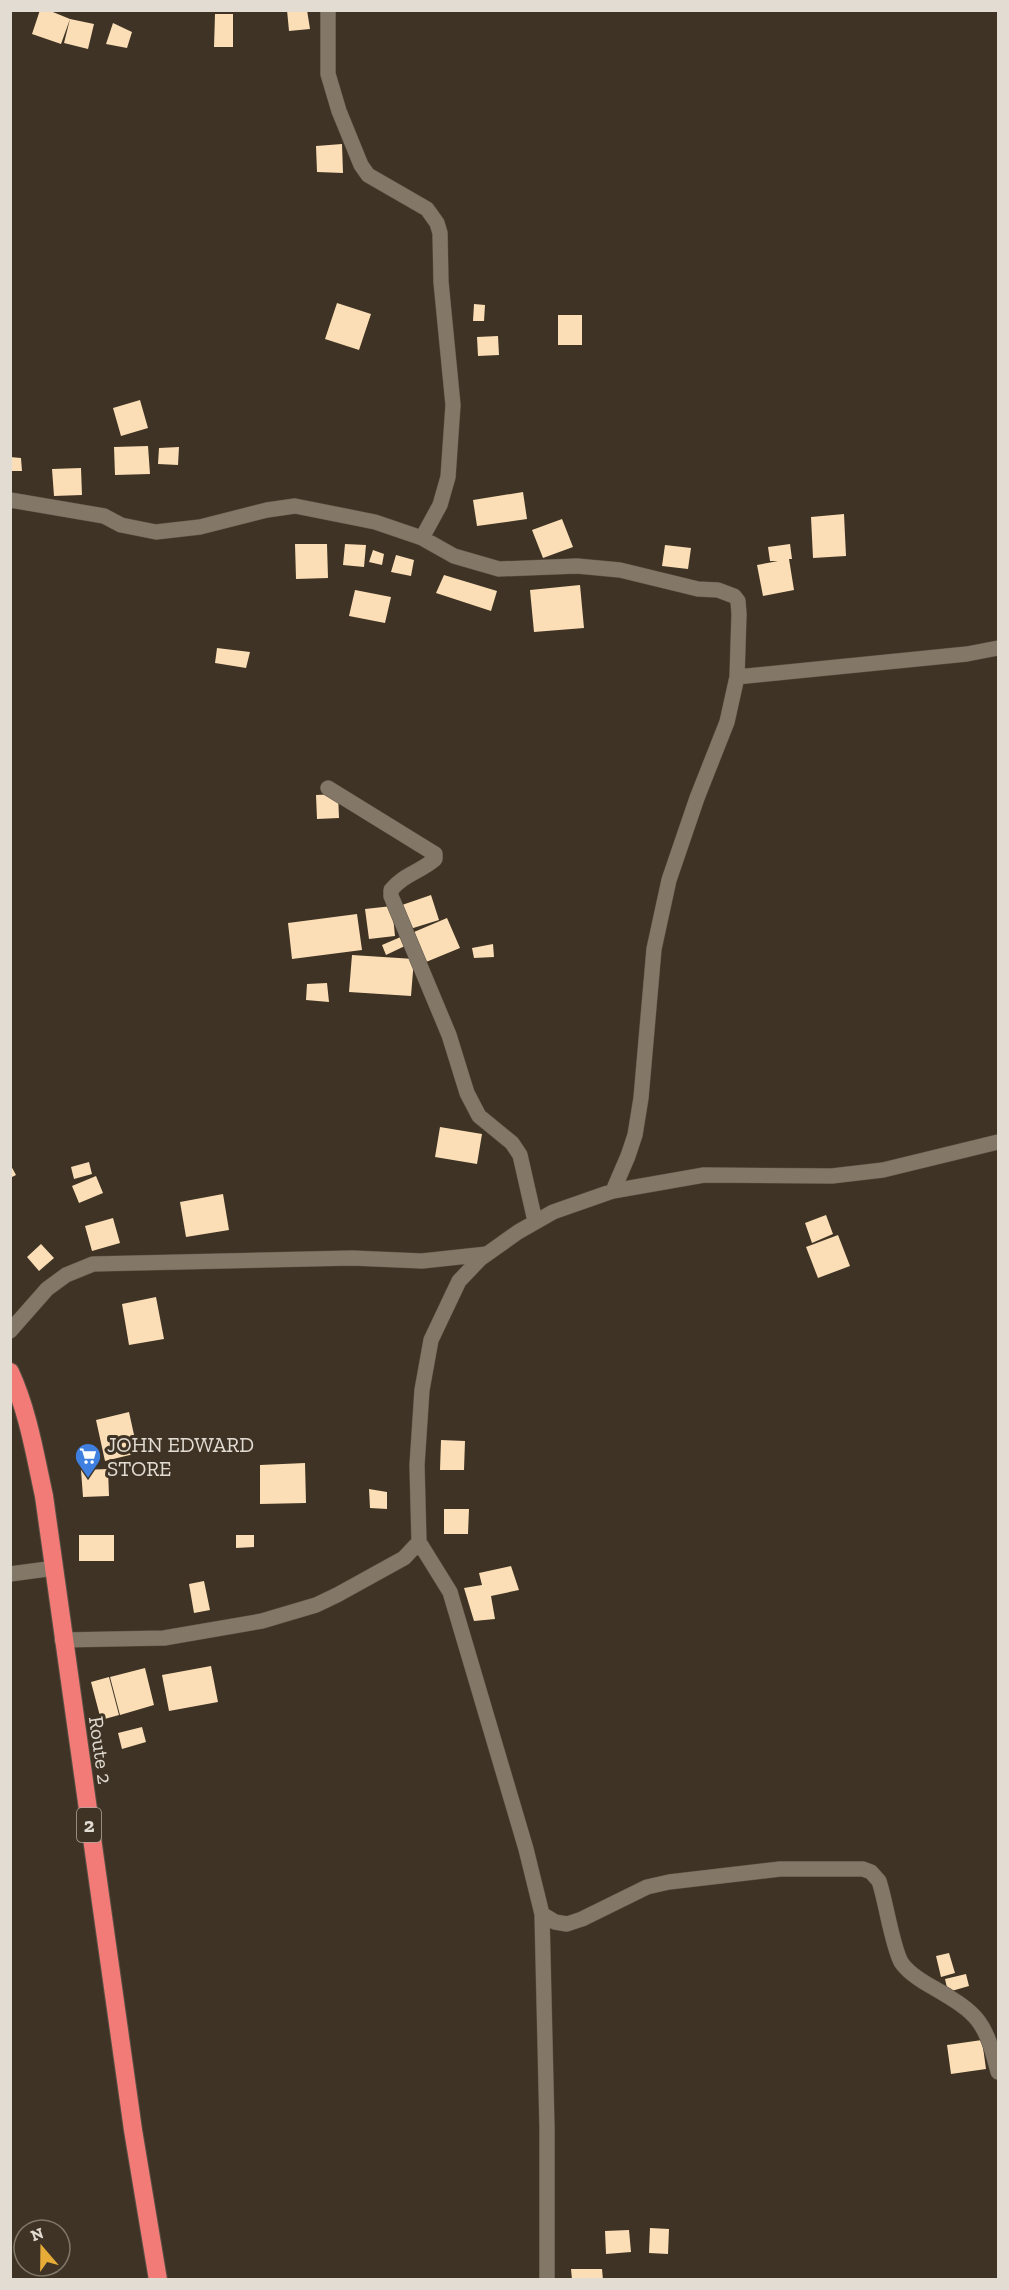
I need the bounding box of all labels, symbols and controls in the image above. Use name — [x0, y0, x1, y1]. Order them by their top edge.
place label: JOHN EDWARD STORE — [107, 1432, 254, 1481]
supermarket icon: JOHN EDWARD STORE — [73, 1441, 103, 1479]
street label: Route 2 — [84, 1714, 118, 1786]
road number: 2 — [77, 1808, 101, 1842]
north arrow — [12, 2218, 72, 2278]
text: N — [28, 2223, 46, 2245]

